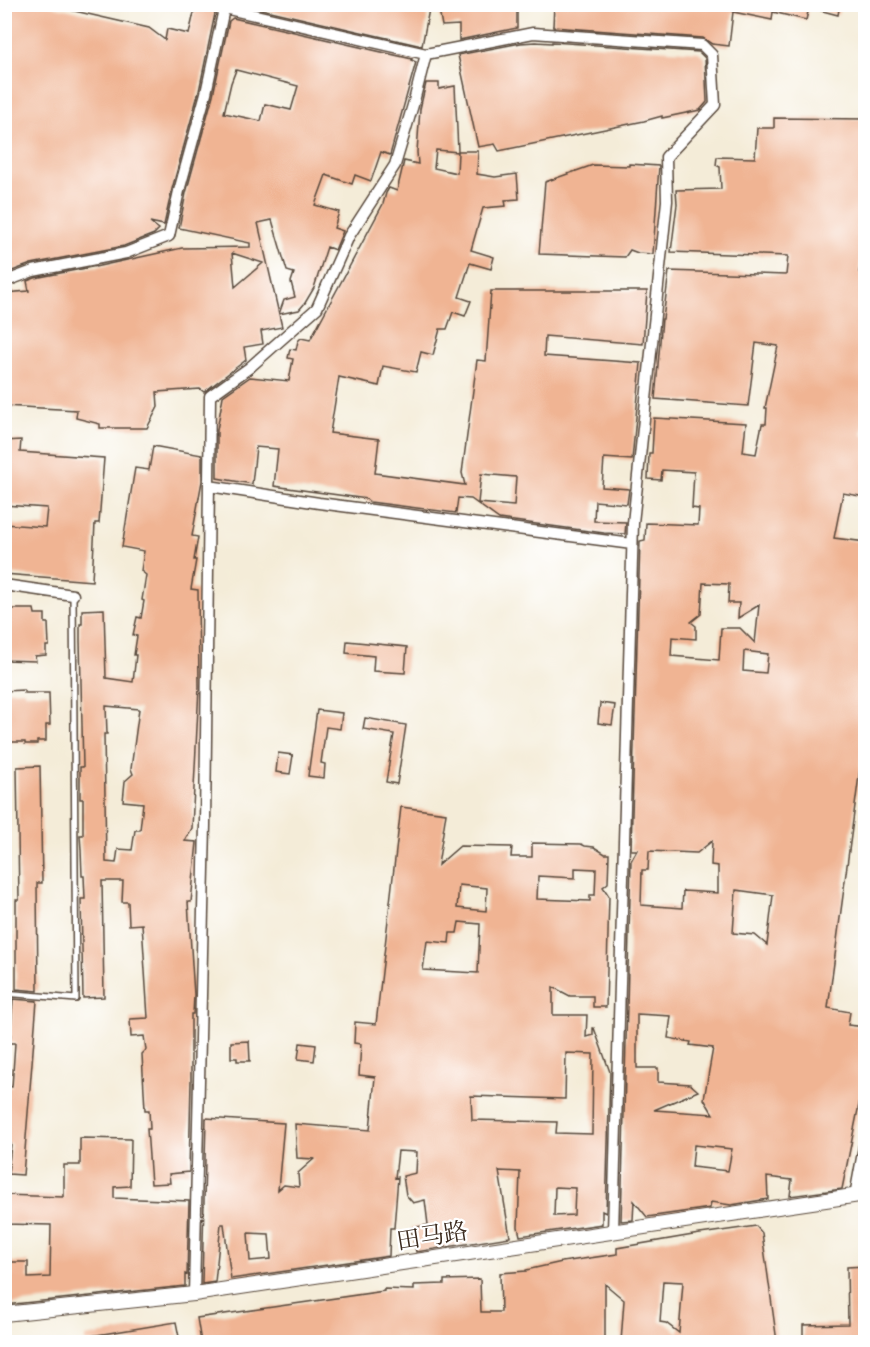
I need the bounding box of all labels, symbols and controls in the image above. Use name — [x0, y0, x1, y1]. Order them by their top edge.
street label: 田马路 — [394, 1215, 470, 1257]

